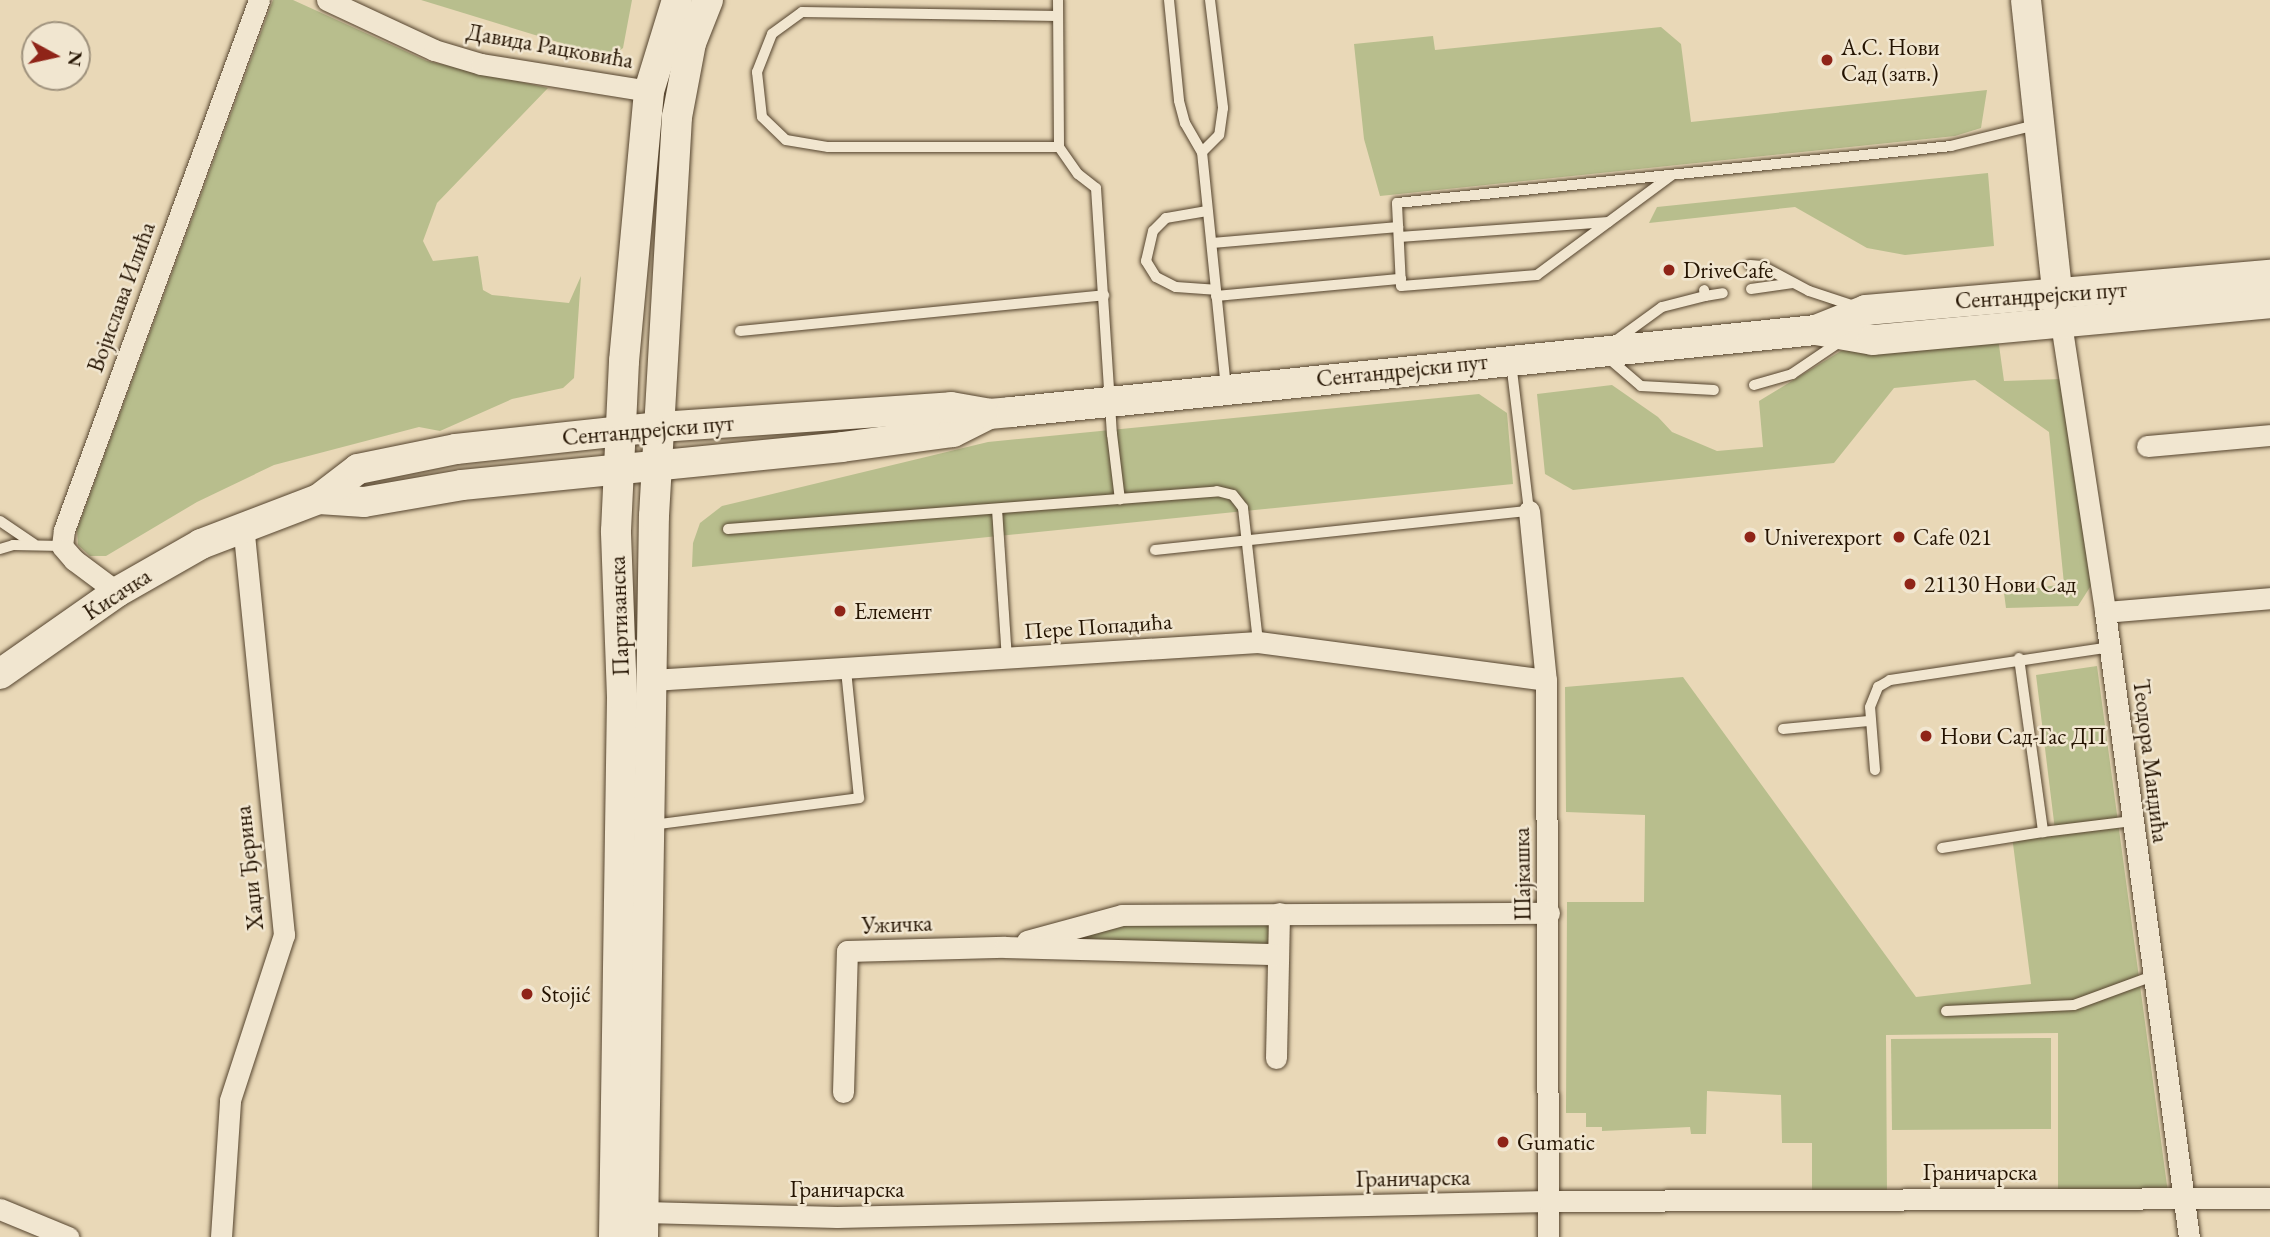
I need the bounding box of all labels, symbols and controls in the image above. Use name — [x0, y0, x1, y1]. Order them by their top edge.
street label: Давида Рацковића — [464, 18, 636, 74]
north arrow — [21, 21, 91, 91]
place label: А.С. Нови Сад (затв.) — [1841, 33, 1940, 87]
text: N — [62, 49, 89, 68]
marker: А.С. Нови Сад (затв.) — [1819, 52, 1835, 68]
street label: Војислава Илића — [81, 218, 161, 376]
place label: DriveCafe — [1683, 256, 1773, 284]
marker: DriveCafe — [1661, 262, 1677, 278]
street label: Сентандрејски пут — [1954, 275, 2128, 315]
street label: Сентандрејски пут — [1315, 347, 1489, 393]
street label: Сентандрејски пут — [561, 409, 735, 451]
place label: Univerexport — [1764, 523, 1882, 551]
place label: Cafe 021 — [1913, 523, 1992, 551]
marker: Univerexport — [1742, 529, 1758, 545]
marker: Cafe 021 — [1891, 529, 1907, 545]
street label: Партизанска — [603, 555, 635, 677]
street label: Кисачка — [78, 562, 156, 626]
place label: 21130 Нови Сад — [1924, 570, 2076, 598]
marker: 21130 Нови Сад — [1902, 576, 1918, 592]
place label: Елемент — [854, 597, 932, 625]
marker: Елемент — [832, 603, 848, 619]
street label: Пере Попадића — [1023, 607, 1173, 645]
street label: Теодора Мандића — [2127, 678, 2175, 844]
place label: Нови Сад-Гас ДП — [1940, 722, 2107, 750]
marker: Нови Сад-Гас ДП — [1918, 728, 1934, 744]
street label: Хаџи Ђерина — [229, 804, 269, 932]
street label: Шајкашка — [1507, 827, 1537, 921]
street label: Ужичка — [861, 909, 933, 939]
place label: Stojić — [541, 980, 590, 1008]
marker: Stojić — [519, 986, 535, 1002]
place label: Gumatic — [1517, 1128, 1595, 1156]
marker: Gumatic — [1495, 1134, 1511, 1150]
street label: Граничарска — [1923, 1158, 2037, 1186]
street label: Граничарска — [1355, 1163, 1471, 1193]
street label: Граничарска — [790, 1175, 904, 1203]

